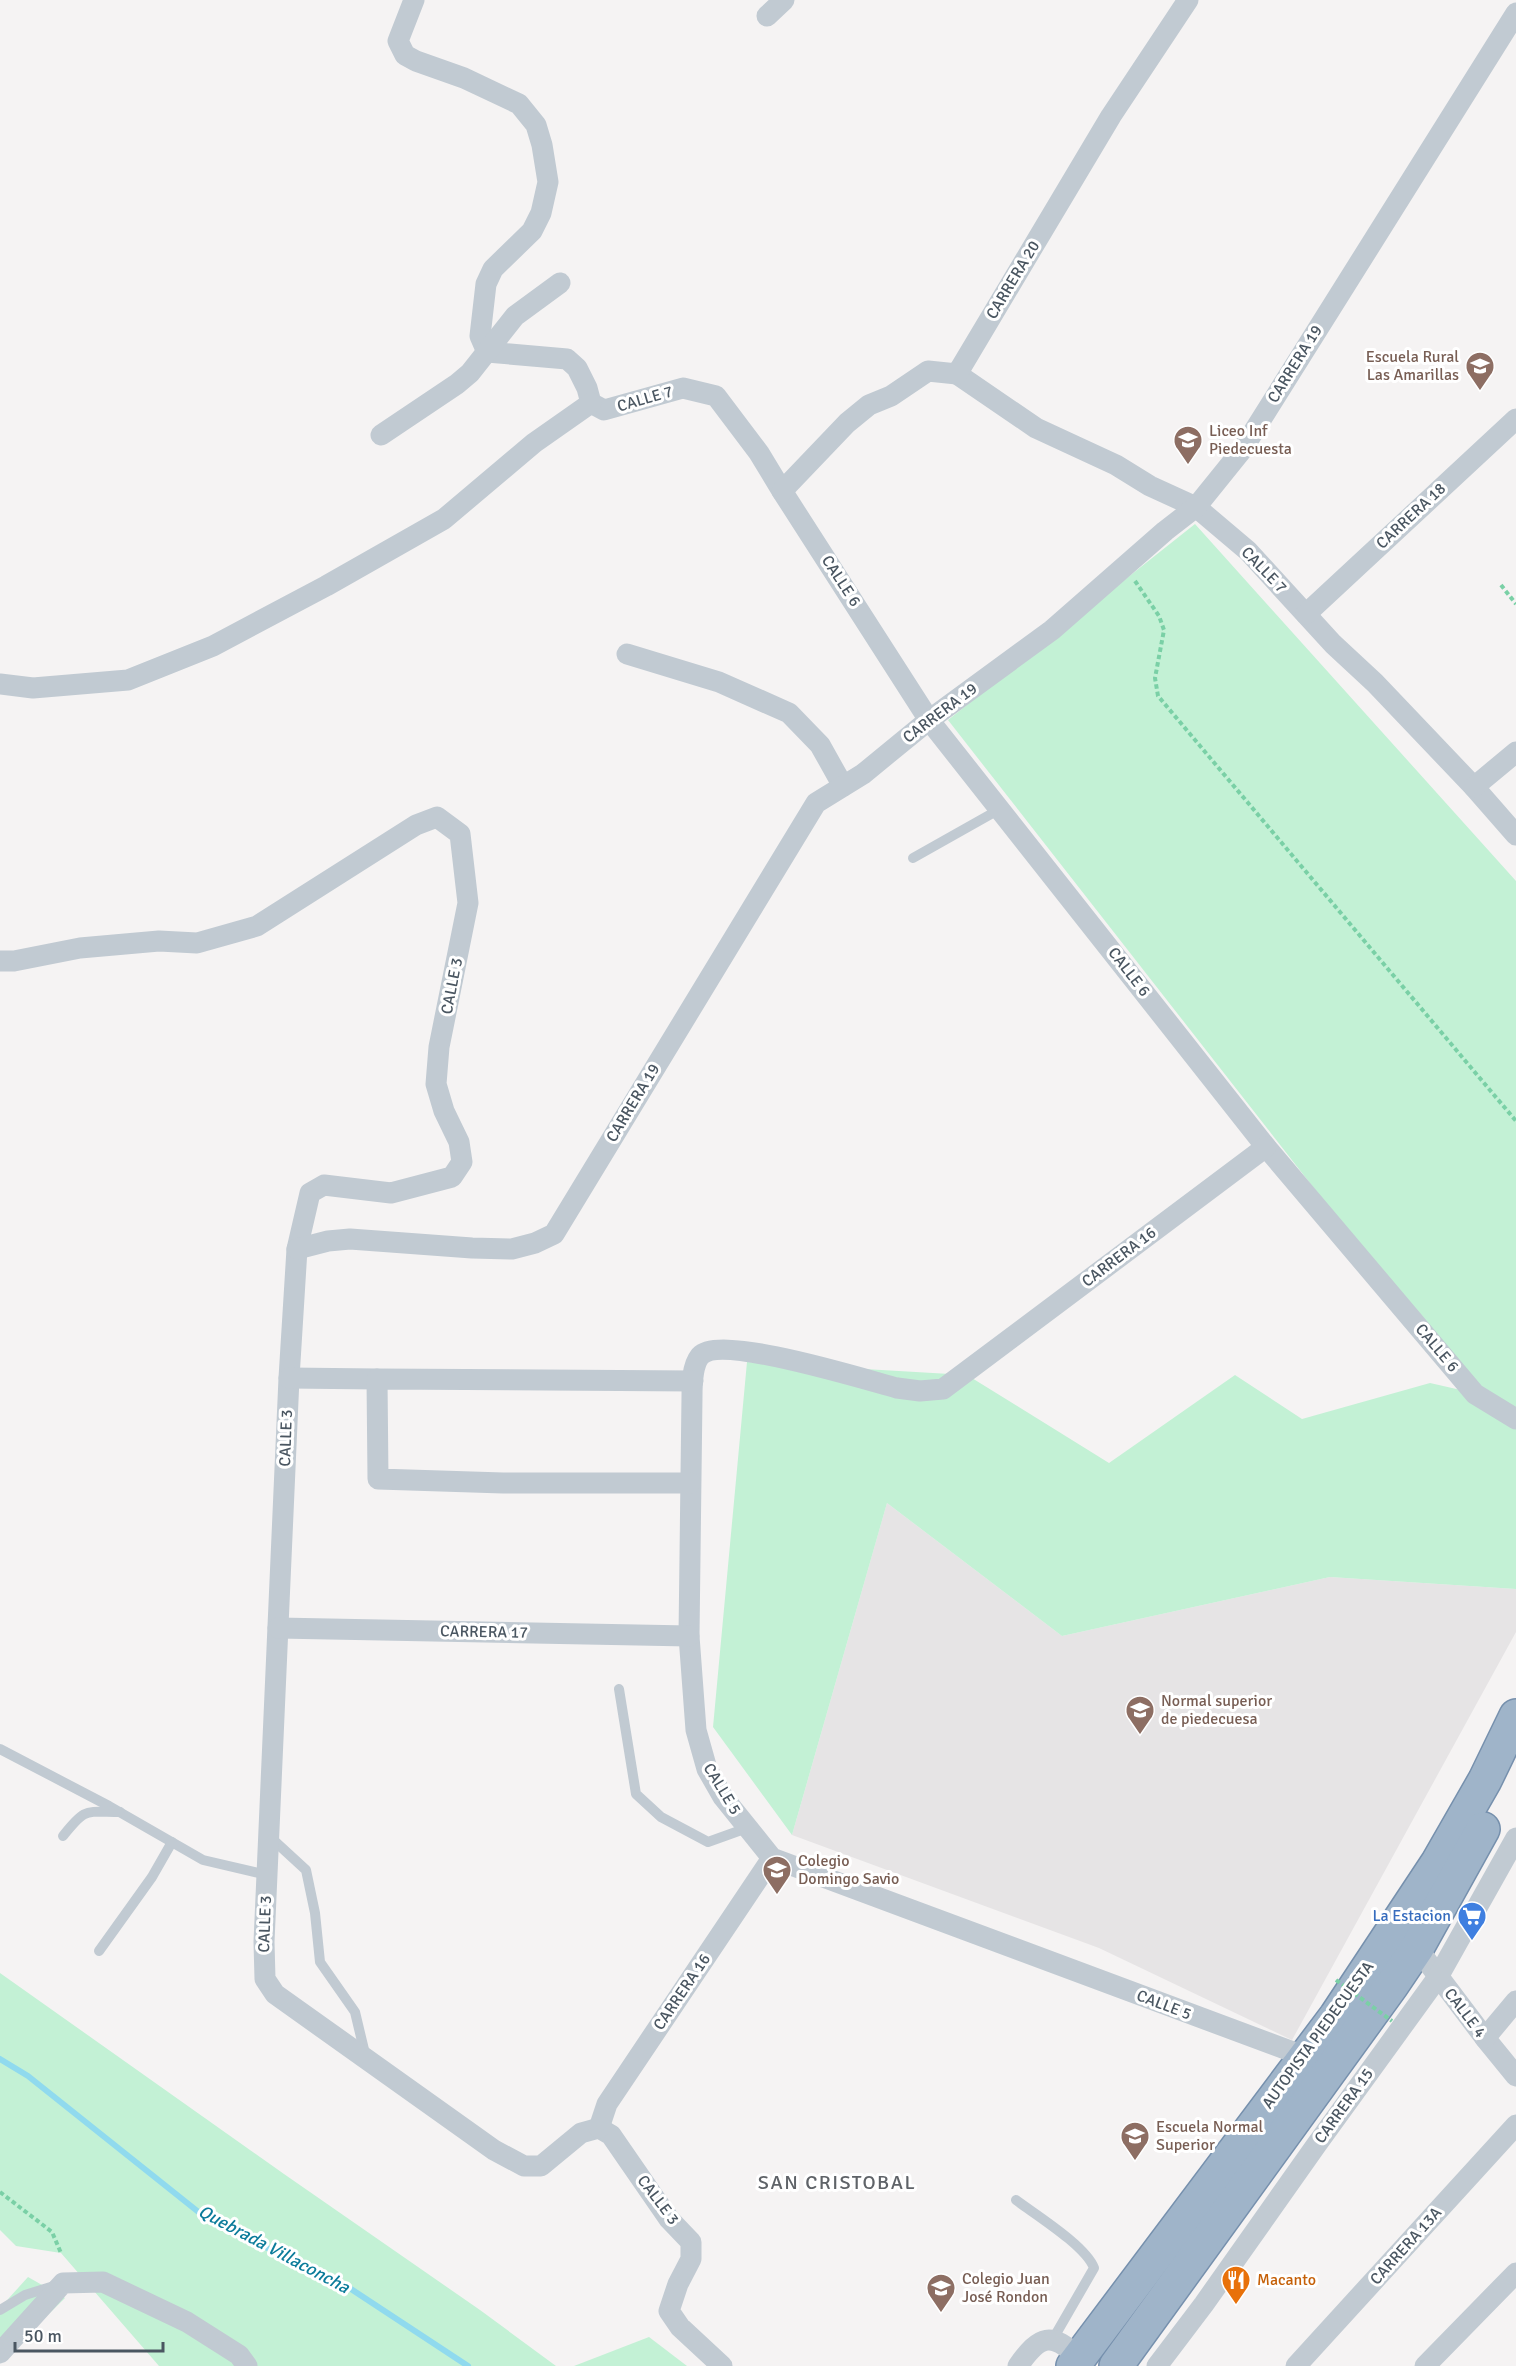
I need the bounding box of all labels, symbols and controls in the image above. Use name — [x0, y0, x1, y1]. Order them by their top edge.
street label: CARRERA 20 — [982, 237, 1044, 323]
street label: CARRERA 19 — [1263, 321, 1327, 407]
place label: Escuela Rural Las Amarillas — [1366, 347, 1459, 385]
school or university icon: Escuela Rural Las Amarillas — [1464, 350, 1496, 392]
street label: CALLE 7 — [615, 382, 675, 416]
place label: Liceo Inf Piedecuesta — [1209, 421, 1292, 459]
school or university icon: Liceo Inf Piedecuesta — [1172, 424, 1204, 466]
street label: CARRERA 18 — [1372, 479, 1450, 553]
street label: CALLE 7 — [1237, 543, 1291, 597]
street label: CALLE 6 — [817, 552, 865, 610]
street label: CARRERA 19 — [899, 679, 981, 747]
street label: CALLE 6 — [1104, 943, 1154, 1001]
street label: CALLE 3 — [437, 956, 467, 1016]
street label: CARRERA 19 — [602, 1060, 664, 1146]
street label: CARRERA 16 — [1078, 1223, 1160, 1291]
street label: CALLE 6 — [1411, 1320, 1463, 1376]
street label: CALLE 3 — [275, 1409, 297, 1467]
street label: CARRERA 17 — [440, 1621, 528, 1643]
place label: Normal superior de piedecuesa — [1161, 1691, 1272, 1729]
school or university icon: Normal superior de piedecuesa — [1124, 1694, 1156, 1736]
street label: CALLE 5 — [699, 1759, 745, 1819]
place label: Colegio Domingo Savio — [798, 1851, 899, 1889]
school or university icon: Colegio Domingo Savio — [761, 1854, 793, 1896]
street label: CALLE 3 — [254, 1895, 276, 1953]
supermarket icon: La Estacion — [1456, 1900, 1488, 1942]
place label: La Estacion — [1372, 1906, 1451, 1926]
street label: CARRERA 16 — [649, 1950, 715, 2034]
street label: AUTOPISTA PIEDECUESTA — [1258, 1957, 1378, 2113]
street label: CALLE 4 — [1440, 1984, 1490, 2042]
street label: CALLE 5 — [1134, 1985, 1194, 2025]
street label: CARRERA 15 — [1310, 2065, 1378, 2147]
place label: Escuela Normal Superior — [1156, 2117, 1264, 2155]
school or university icon: Escuela Normal Superior — [1119, 2120, 1151, 2162]
district label: SAN CRISTOBAL — [758, 2170, 916, 2195]
street label: CALLE 3 — [633, 2171, 683, 2229]
water label: Quebrada Villaconcha — [195, 2200, 354, 2299]
street label: CARRERA 13A — [1366, 2203, 1446, 2289]
restaurant icon: Macanto — [1220, 2264, 1252, 2306]
place label: Colegio Juan José Rondon — [962, 2269, 1050, 2307]
place label: Macanto — [1257, 2270, 1316, 2290]
school or university icon: Colegio Juan José Rondon — [925, 2272, 957, 2314]
scale bar — [15, 2315, 164, 2353]
text: 50 m — [24, 2325, 62, 2347]

